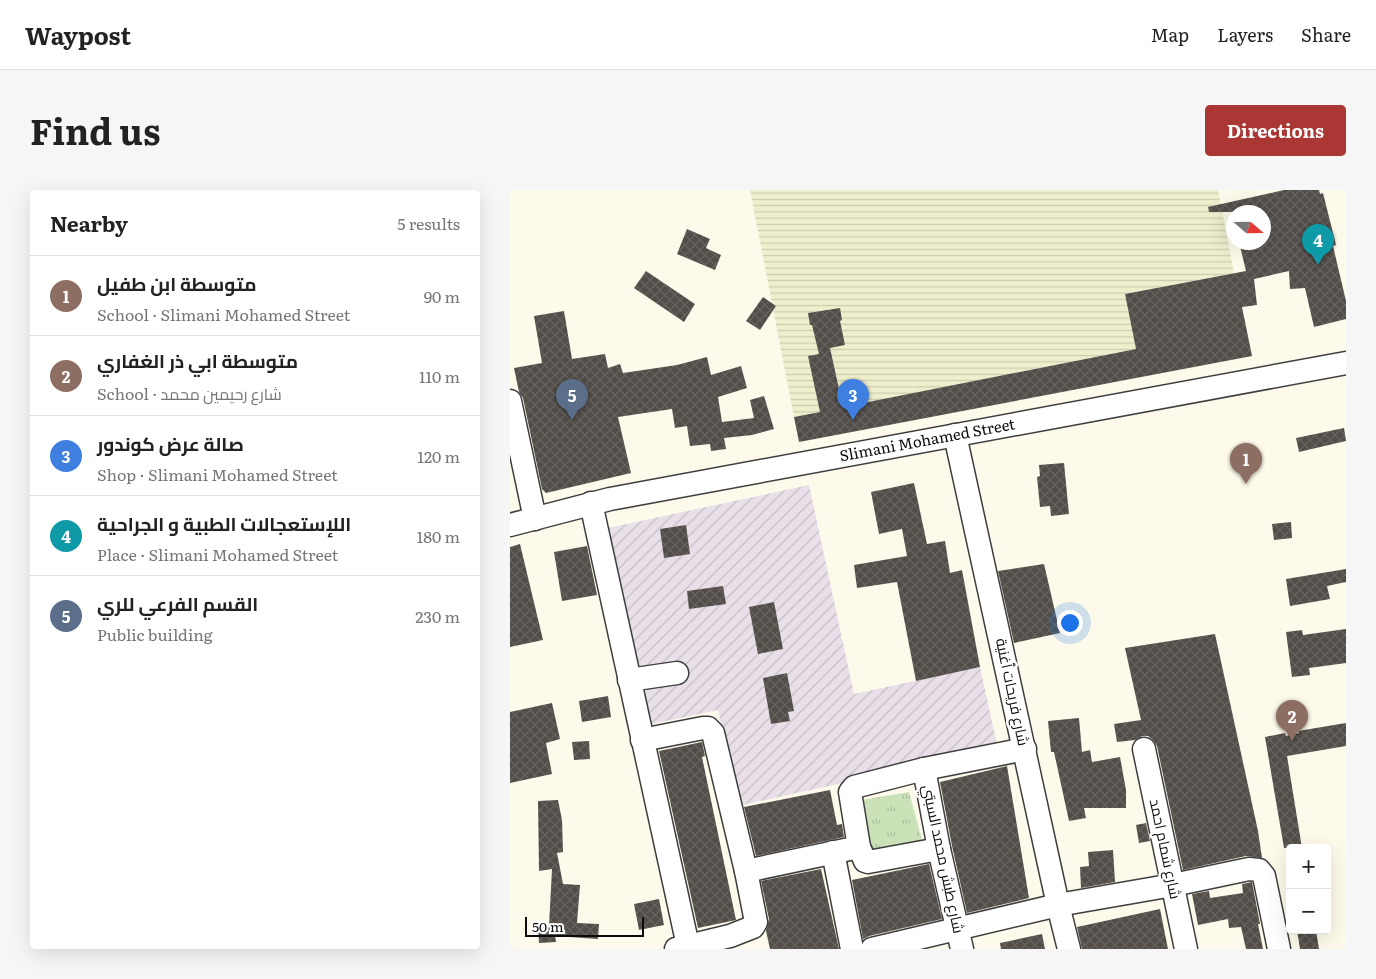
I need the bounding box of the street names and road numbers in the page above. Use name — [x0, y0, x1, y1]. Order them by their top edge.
street label: Slimani Mohamed Street — [837, 411, 1017, 466]
street label: شارع فريحات ٱغنية — [990, 636, 1036, 748]
street label: شارع طبش محمد السبتي — [916, 782, 971, 935]
street label: شارع شمام احمد — [1144, 796, 1188, 901]

